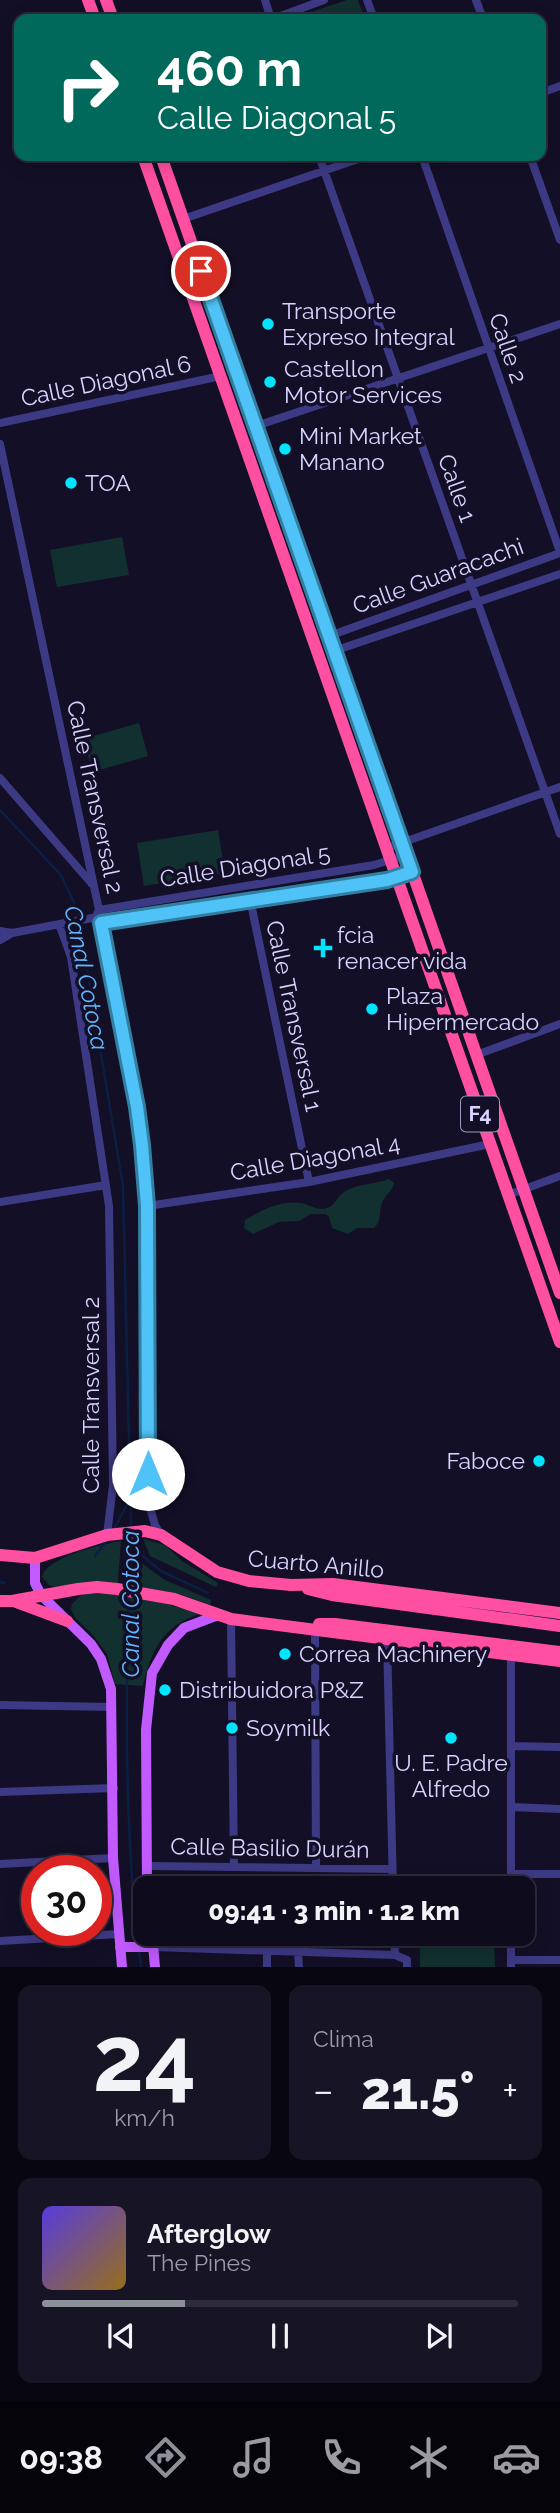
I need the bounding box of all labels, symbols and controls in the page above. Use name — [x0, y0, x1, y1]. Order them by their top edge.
text: 460 m — [157, 40, 302, 97]
icon: right — [42, 42, 133, 133]
text: Calle Diagonal 5 — [157, 99, 396, 136]
pin — [171, 241, 231, 301]
icon: arrive — [182, 252, 220, 290]
place label: Transporte Expreso Integral — [282, 297, 455, 350]
street label: Calle 2 — [484, 309, 533, 386]
marker: Transporte Expreso Integral — [260, 316, 276, 332]
street label: Calle Diagonal 6 — [18, 349, 193, 412]
place label: Castellon Motor Services — [284, 355, 442, 408]
marker: Castellon Motor Services — [262, 374, 278, 390]
place label: Mini Market Manano — [299, 422, 422, 475]
marker: Mini Market Manano — [277, 441, 293, 457]
street label: Calle 1 — [433, 450, 482, 525]
place label: TOA — [85, 469, 131, 496]
marker: TOA — [63, 475, 79, 491]
street label: Calle Guaracachi — [349, 532, 527, 619]
street label: Calle Transversal 2 — [62, 698, 129, 896]
street label: Calle Diagonal 5 — [158, 839, 332, 892]
water label: Canal Cotoca — [58, 903, 115, 1053]
street label: Calle Transversal 1 — [261, 918, 328, 1114]
place label: fcia renacer vida — [337, 921, 467, 974]
marker: fcia renacer vida — [315, 940, 331, 956]
place label: Plaza Hipermercado — [386, 982, 539, 1035]
marker: Plaza Hipermercado — [364, 1001, 380, 1017]
road number: F4 — [461, 1096, 499, 1132]
street label: Calle Diagonal 4 — [228, 1129, 402, 1186]
street label: Calle Transversal 2 — [77, 1297, 104, 1493]
position arrow — [111, 1437, 185, 1511]
place label: Faboce — [447, 1447, 525, 1474]
marker: Faboce — [531, 1453, 547, 1469]
water label: Canal Cotoca — [116, 1531, 145, 1677]
street label: Cuarto Anillo — [247, 1544, 385, 1583]
place label: Correa Machinery — [299, 1640, 487, 1667]
marker: Correa Machinery — [277, 1646, 293, 1662]
place label: Distribuidora P&Z — [179, 1676, 364, 1703]
marker: Distribuidora P&Z — [157, 1682, 173, 1698]
place label: Soymilk — [246, 1714, 330, 1741]
marker: Soymilk — [224, 1720, 240, 1736]
marker: U. E. Padre Alfredo — [443, 1730, 459, 1746]
place label: U. E. Padre Alfredo — [394, 1749, 508, 1802]
street label: Calle Basilio Durán — [170, 1832, 370, 1863]
speed limit sign: 30 — [21, 1855, 112, 1946]
text: 09:41 · 3 min · 1.2 km — [208, 1896, 460, 1926]
text: 24 — [93, 2005, 196, 2112]
text: Clima — [313, 2025, 374, 2052]
text: 21.5° — [361, 2060, 475, 2121]
text: − — [313, 2068, 333, 2113]
text: + — [502, 2068, 518, 2113]
text: km/h — [114, 2104, 175, 2131]
text: Afterglow — [147, 2219, 271, 2249]
text: The Pines — [147, 2249, 251, 2276]
icon: previous — [102, 2317, 140, 2355]
icon: pause — [261, 2317, 299, 2355]
icon: next — [420, 2317, 458, 2355]
icon: directions — [141, 2433, 190, 2482]
icon: music — [229, 2433, 278, 2482]
icon: phone — [317, 2433, 366, 2482]
icon: climate — [404, 2433, 453, 2482]
icon: car — [492, 2433, 541, 2482]
text: 09:38 — [19, 2439, 103, 2476]

